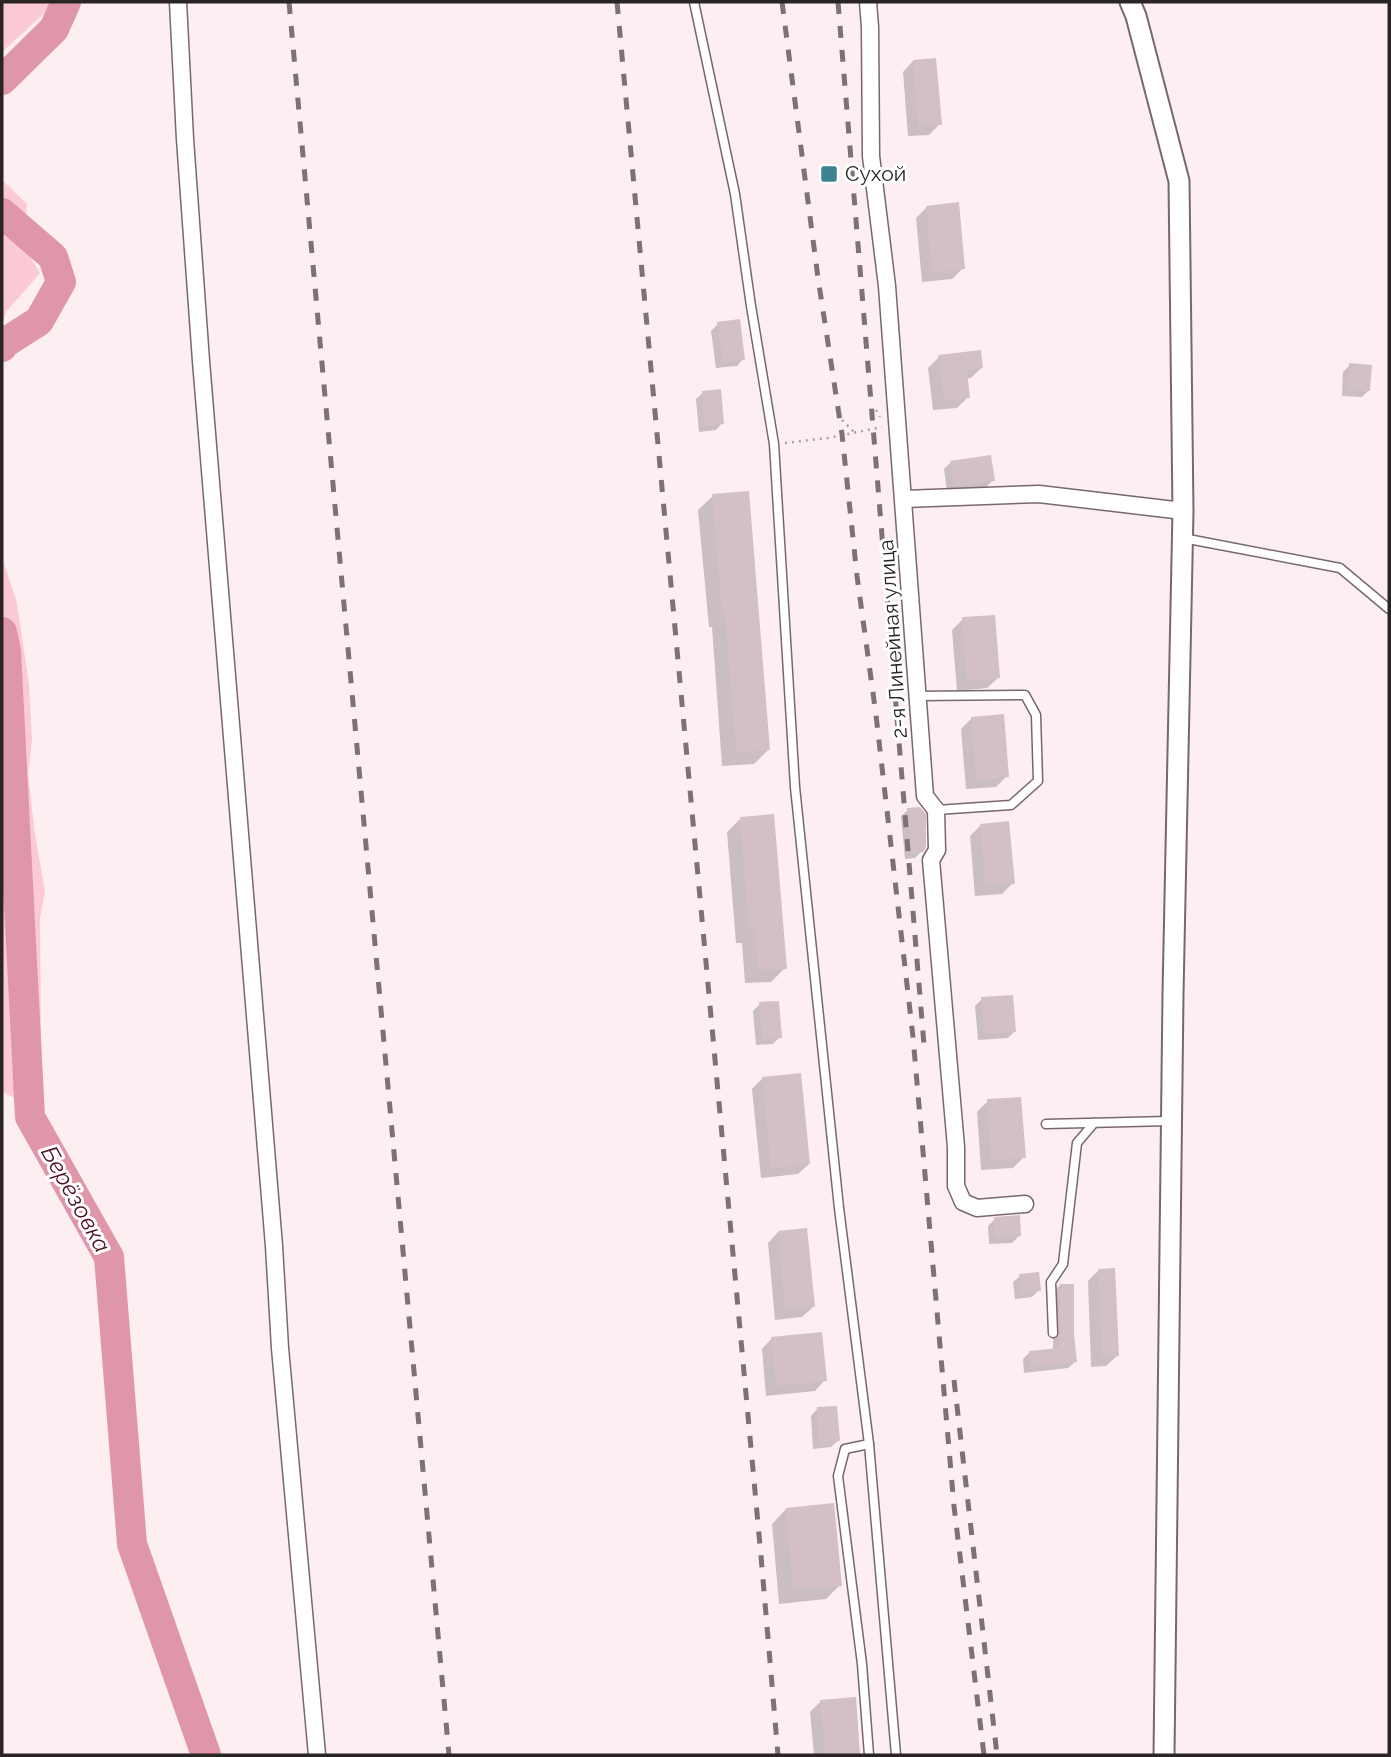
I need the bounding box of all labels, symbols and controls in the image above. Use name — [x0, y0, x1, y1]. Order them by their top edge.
place label: Сухой — [845, 161, 906, 186]
marker: Сухой — [819, 164, 839, 184]
street label: 2-я Линейная улица — [873, 539, 912, 739]
water label: Берёзовка — [36, 1141, 117, 1257]

